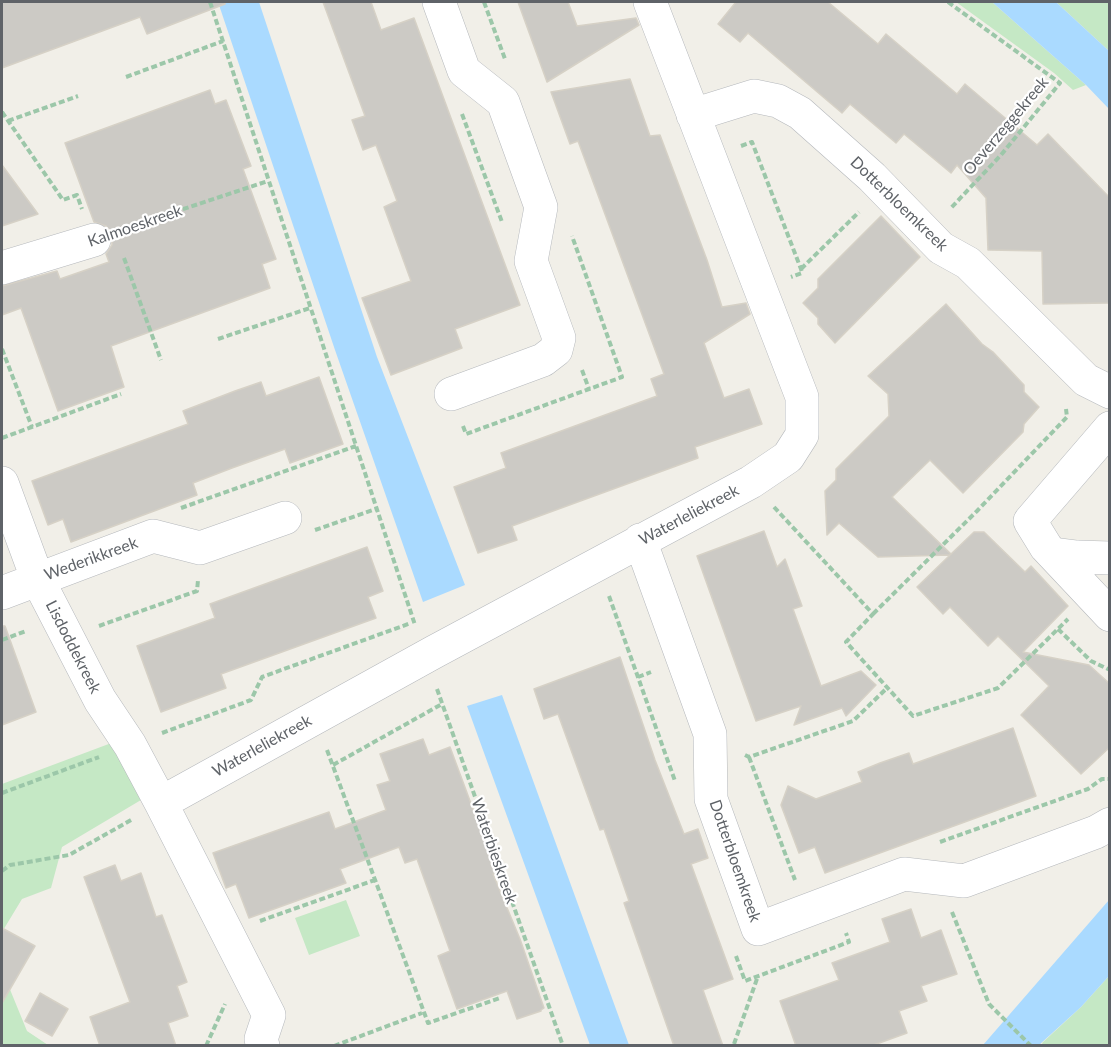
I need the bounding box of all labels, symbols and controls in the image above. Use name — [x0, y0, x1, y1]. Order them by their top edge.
street label: Oeverzeggekreek — [959, 73, 1053, 179]
street label: Dotterbloemkreek — [846, 153, 952, 255]
street label: Kalmoeskreek — [85, 201, 185, 251]
street label: Waterleliekreek — [636, 481, 742, 549]
street label: Wederikkreek — [42, 533, 140, 585]
street label: Lisdoddekreek — [41, 597, 105, 697]
street label: Waterleliekreek — [209, 711, 315, 781]
street label: Waterbieskreek — [467, 796, 521, 906]
street label: Dotterbloemkreek — [705, 797, 765, 925]

